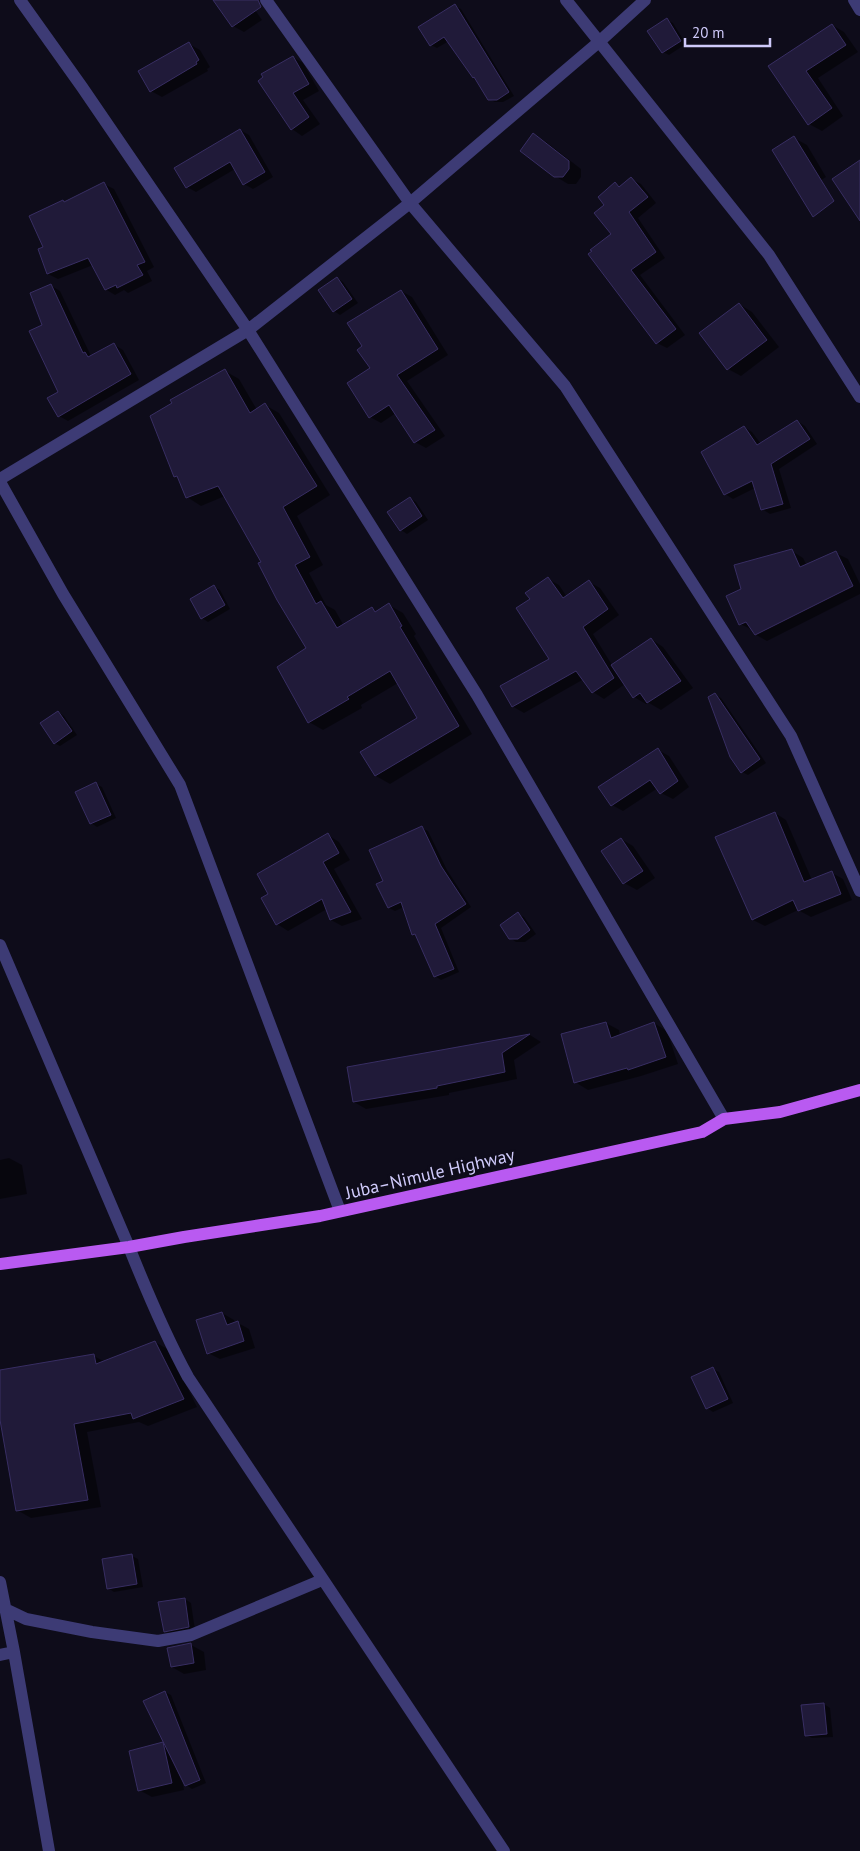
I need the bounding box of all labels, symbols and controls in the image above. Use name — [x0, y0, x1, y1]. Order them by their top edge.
scale bar — [685, 15, 770, 47]
text: 20 m — [692, 23, 725, 42]
street label: Juba–Nimule Highway — [342, 1143, 517, 1204]

